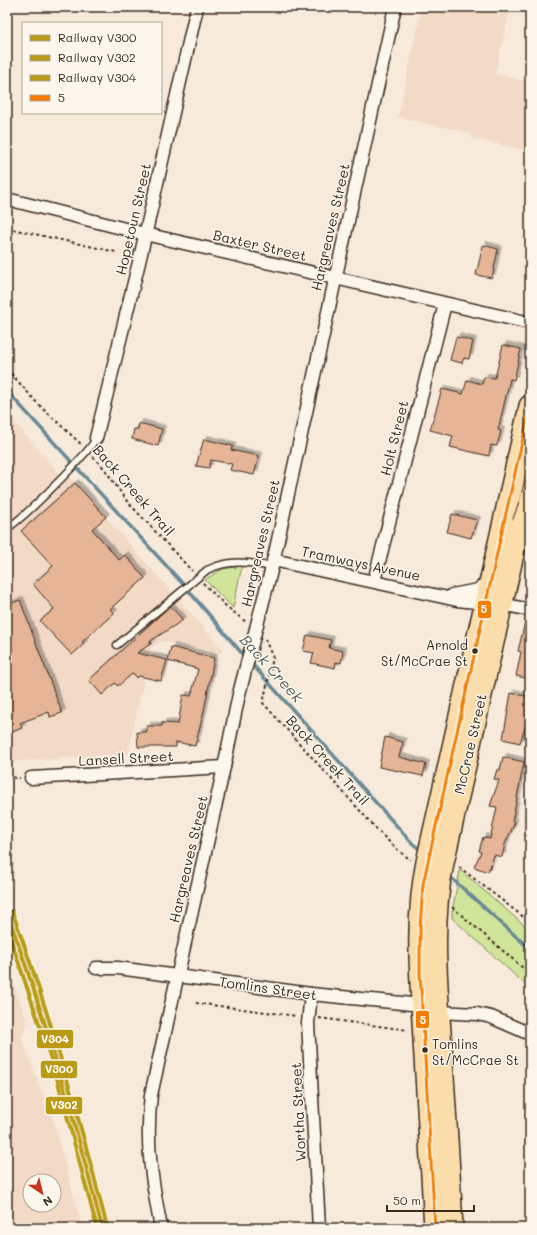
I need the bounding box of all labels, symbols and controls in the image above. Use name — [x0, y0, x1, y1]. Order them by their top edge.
legend — [22, 22, 162, 114]
text: Railway V300 — [58, 29, 137, 45]
text: Railway V302 — [58, 49, 136, 65]
text: Railway V304 — [58, 69, 136, 85]
text: 5 — [58, 89, 65, 105]
street label: Hopetoun Street — [111, 161, 155, 277]
street label: Hargreaves Street — [306, 161, 354, 293]
street label: Baxter Street — [211, 225, 309, 265]
street label: Holt Street — [375, 398, 413, 478]
street label: Back Creek Trail — [89, 440, 179, 540]
street label: Hargreaves Street — [236, 477, 284, 609]
street label: Tramways Avenue — [300, 541, 422, 585]
line badge: 5 — [477, 600, 492, 619]
text: 5 — [481, 601, 488, 616]
water label: Back Creek — [236, 630, 309, 707]
place label: Arnold St/McCrae St — [381, 636, 468, 669]
marker: Arnold St/McCrae St — [470, 646, 480, 656]
street label: McCrae Street — [449, 692, 491, 796]
street label: Back Creek Trail — [282, 711, 374, 809]
street label: Lansell Street — [78, 746, 174, 770]
street label: Hargreaves Street — [164, 793, 212, 925]
street label: Tomlins Street — [218, 972, 318, 1004]
line badge: 5 — [415, 1010, 430, 1029]
text: 5 — [420, 1012, 427, 1027]
line badge: V304 — [36, 1029, 74, 1049]
text: V304 — [41, 1031, 69, 1046]
place label: Tomlins St/McCrae St — [432, 1035, 519, 1068]
marker: Tomlins St/McCrae St — [420, 1045, 430, 1055]
line badge: V300 — [40, 1060, 78, 1079]
text: V300 — [45, 1061, 73, 1076]
street label: Wortha Street — [286, 1062, 310, 1162]
line badge: V302 — [45, 1096, 83, 1115]
text: V302 — [50, 1097, 78, 1112]
north arrow — [22, 1173, 62, 1213]
scale bar — [387, 1187, 474, 1213]
text: 50 m — [393, 1192, 421, 1208]
text: N — [40, 1193, 56, 1210]

